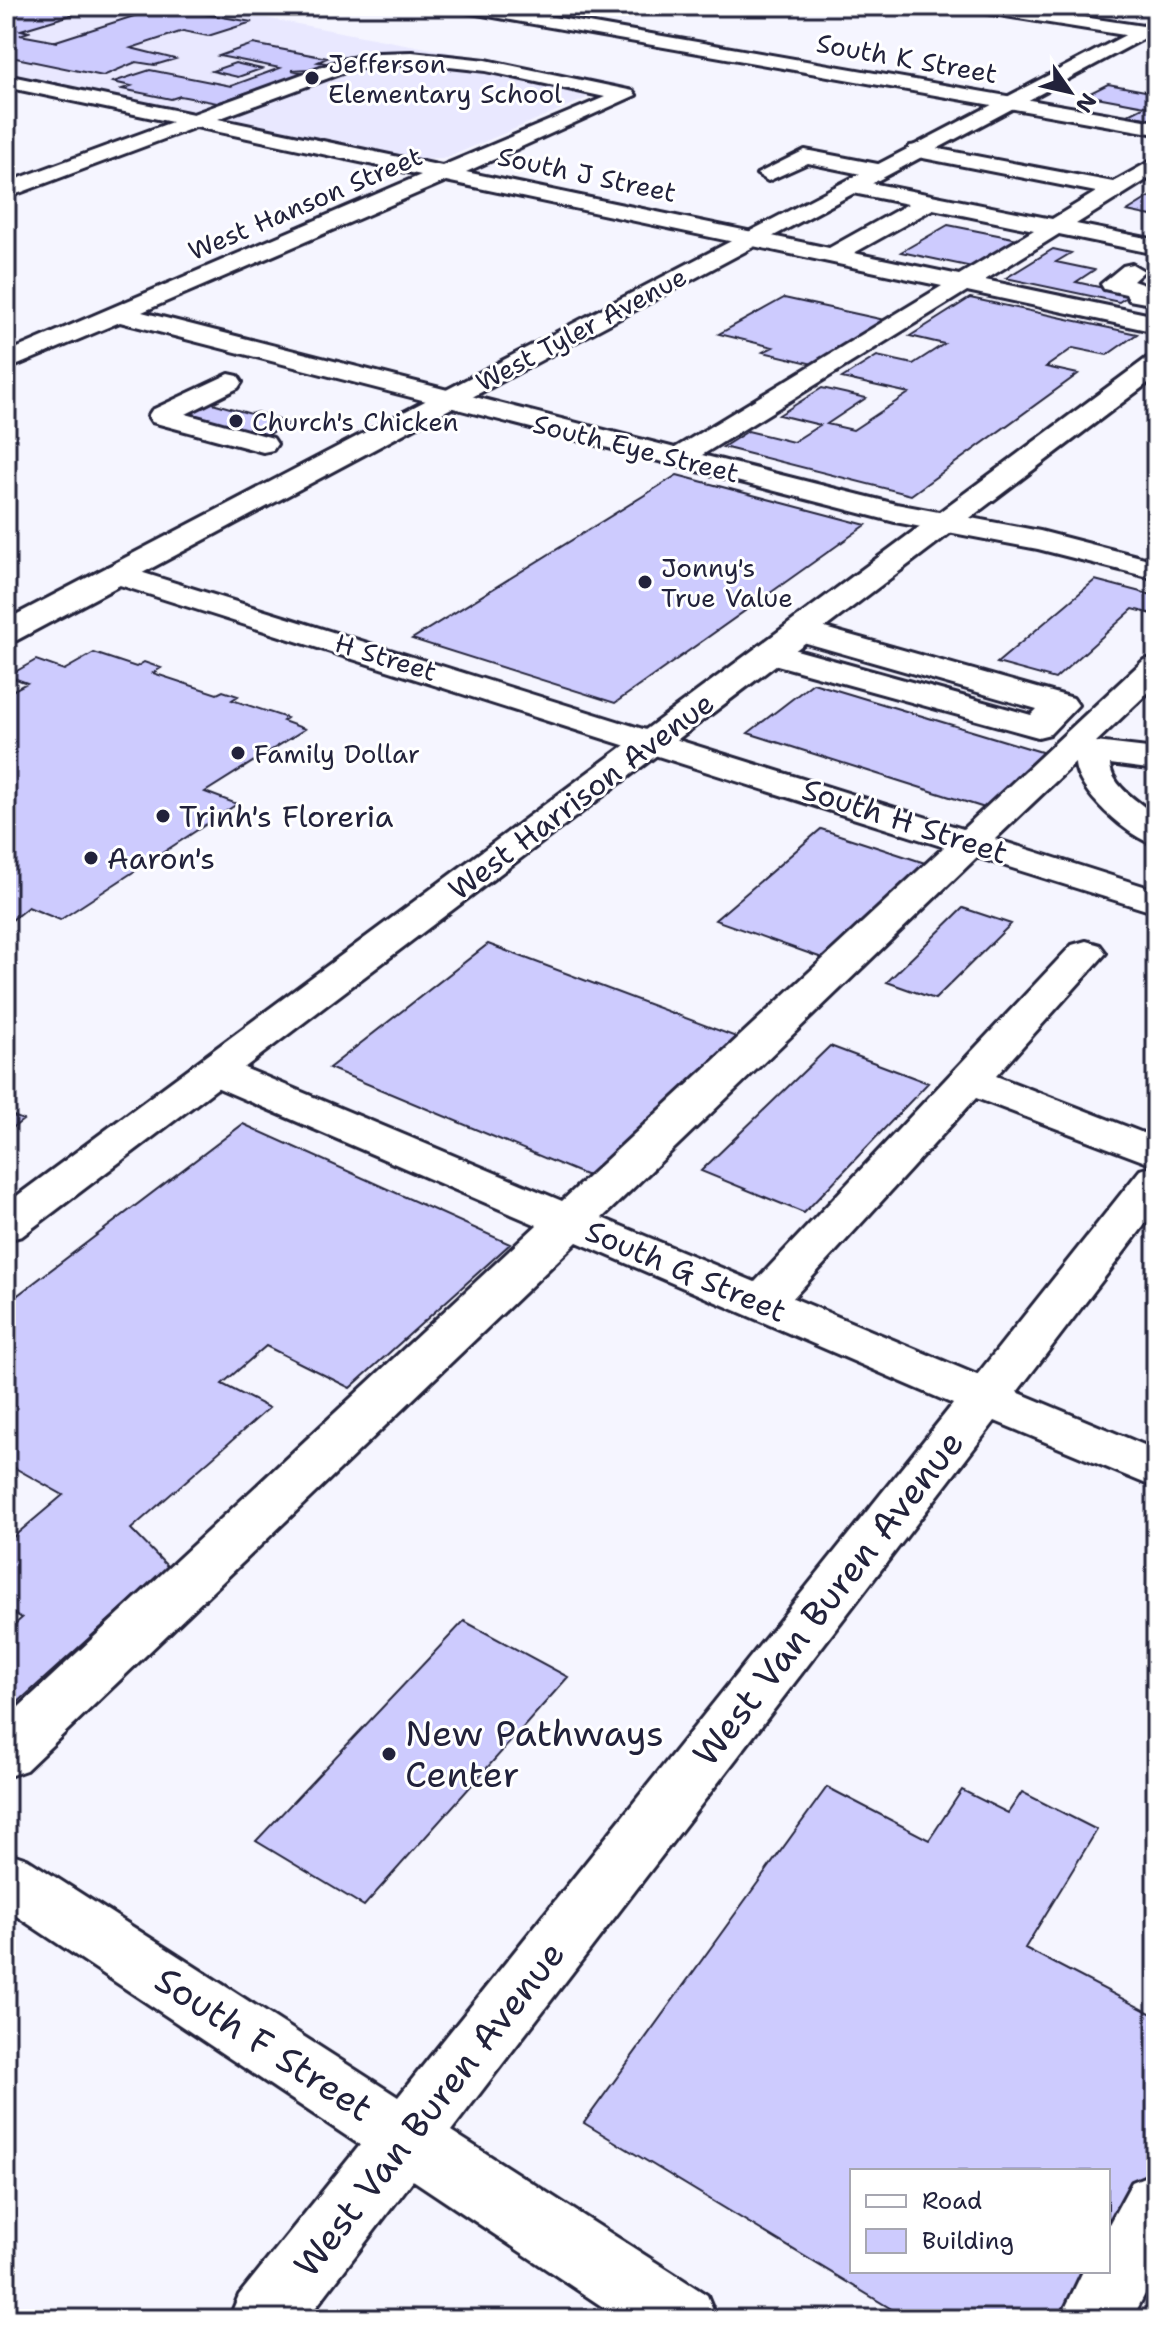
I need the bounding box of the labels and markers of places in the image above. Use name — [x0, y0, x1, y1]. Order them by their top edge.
place label: Jefferson Elementary School — [328, 46, 562, 111]
marker: Jefferson Elementary School — [303, 69, 321, 87]
place label: Church's Chicken — [252, 404, 459, 439]
marker: Church's Chicken — [227, 412, 245, 430]
place label: Jonny's True Value — [661, 550, 793, 615]
marker: Jonny's True Value — [636, 573, 654, 591]
place label: Family Dollar — [254, 736, 420, 771]
marker: Family Dollar — [229, 744, 247, 762]
place label: Trinh's Floreria — [179, 796, 394, 837]
marker: Trinh's Floreria — [154, 807, 172, 825]
place label: Aaron's — [107, 838, 215, 879]
marker: Aaron's — [82, 849, 100, 867]
place label: New Pathways Center — [405, 1709, 664, 1799]
marker: New Pathways Center — [380, 1745, 398, 1763]

